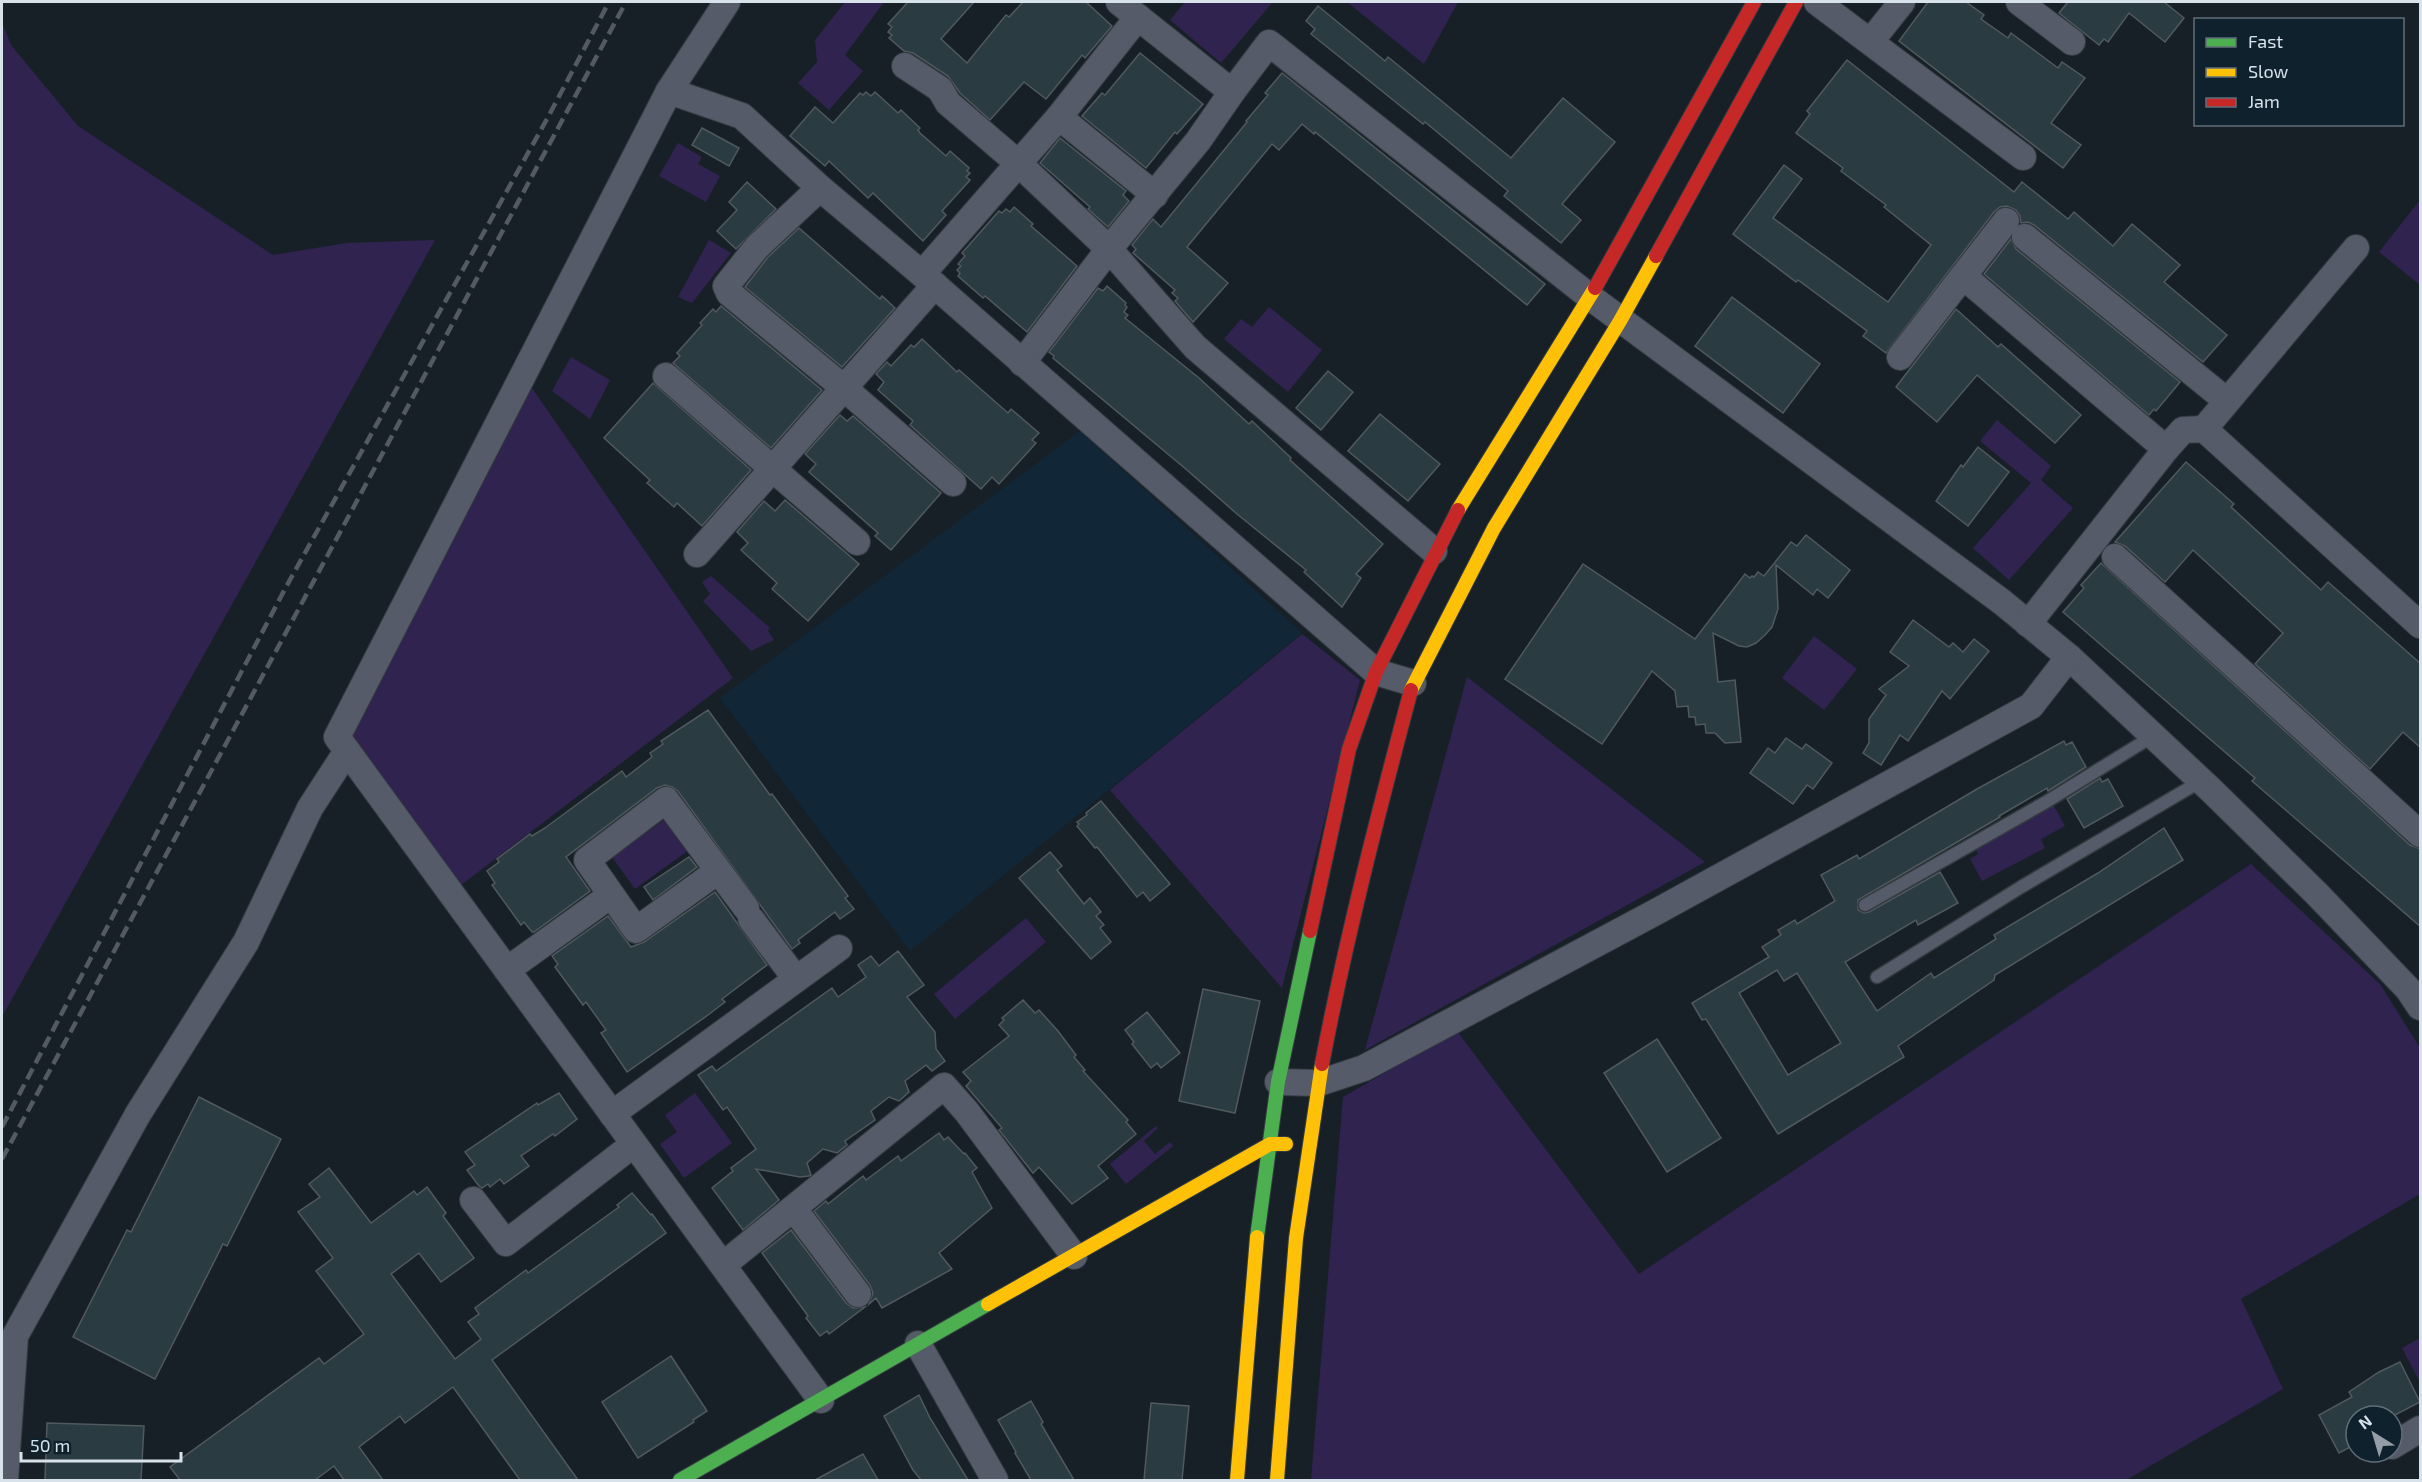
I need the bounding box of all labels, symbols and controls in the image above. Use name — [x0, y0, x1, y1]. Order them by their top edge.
legend — [2194, 18, 2404, 126]
text: Fast — [2248, 30, 2283, 52]
text: Slow — [2248, 60, 2289, 82]
text: Jam — [2248, 90, 2280, 112]
north arrow — [2344, 1404, 2404, 1464]
text: N — [2354, 1411, 2375, 1433]
scale bar — [21, 1425, 182, 1463]
text: 50 m — [30, 1434, 70, 1456]

